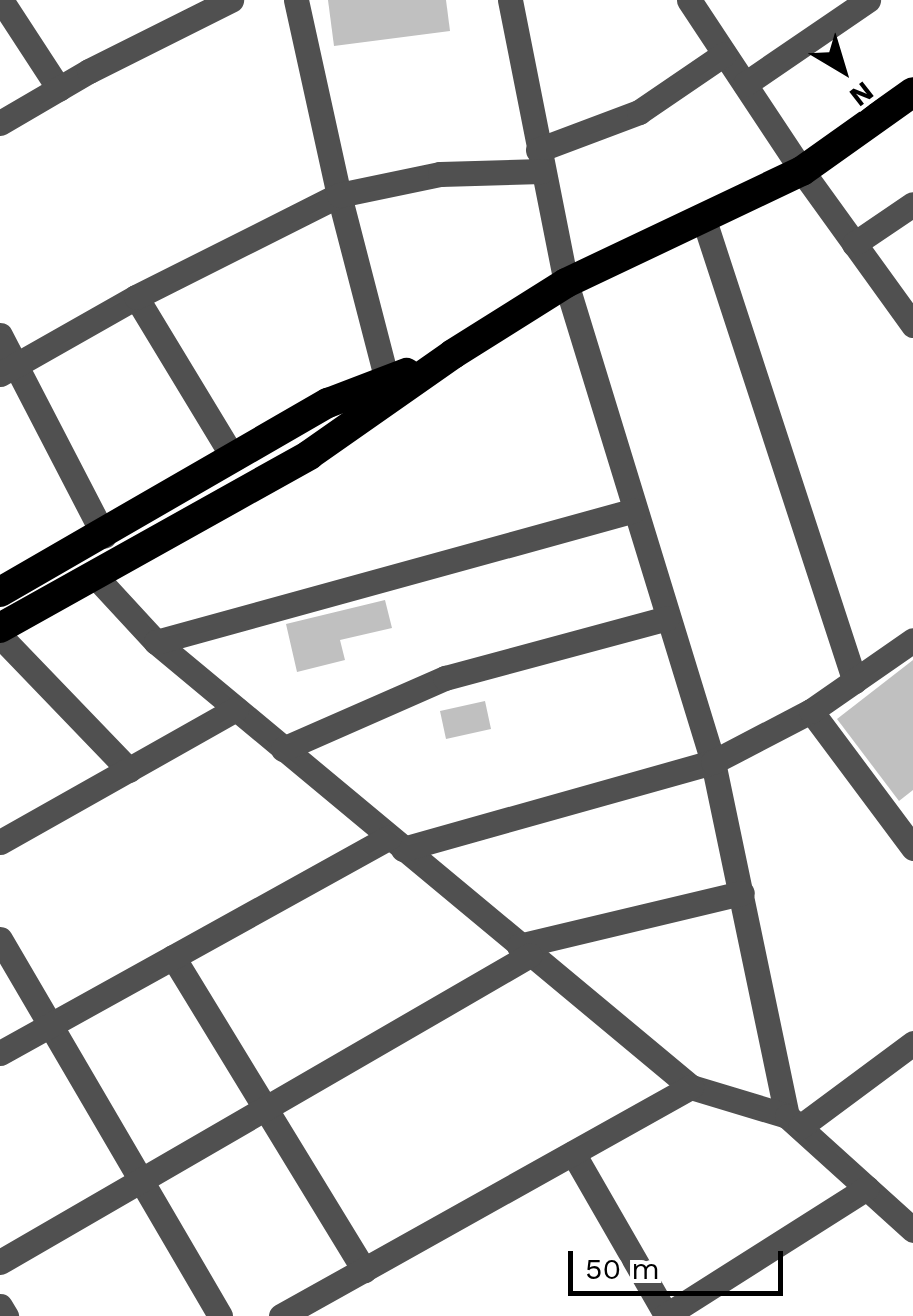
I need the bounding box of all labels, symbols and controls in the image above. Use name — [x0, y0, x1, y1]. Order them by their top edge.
north arrow — [793, 20, 893, 120]
text: N — [843, 75, 880, 113]
scale bar — [573, 1231, 788, 1293]
text: 50 m — [585, 1251, 660, 1286]

